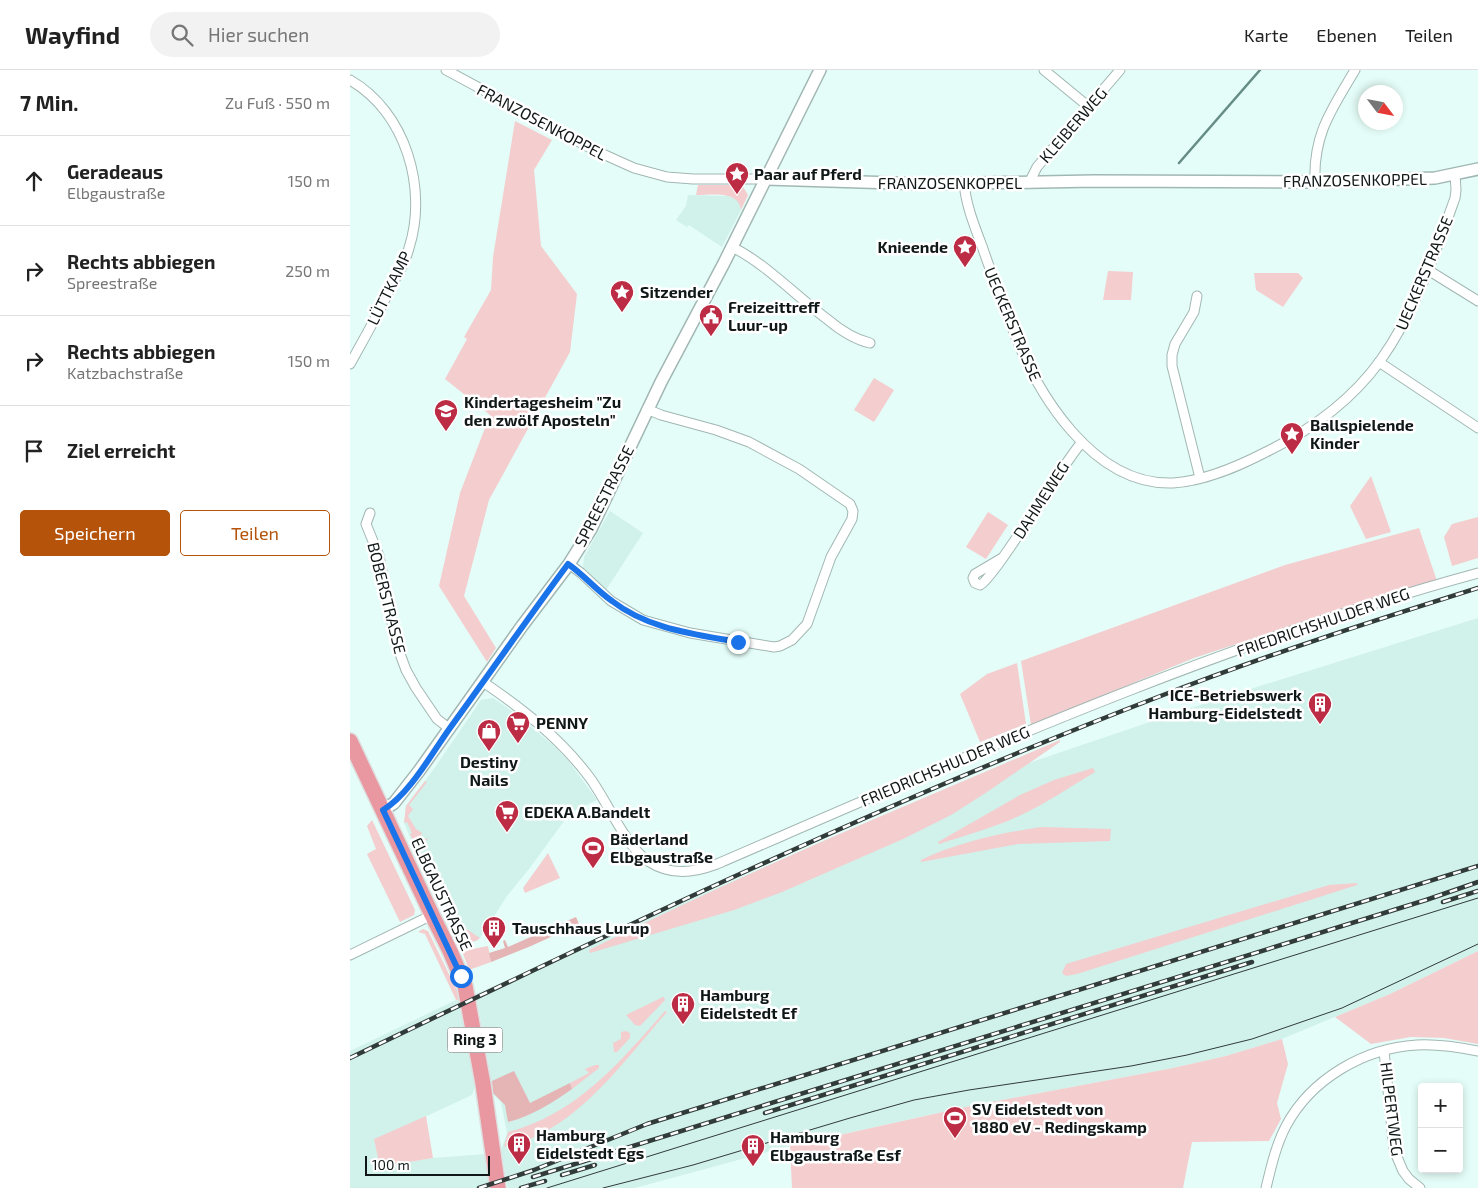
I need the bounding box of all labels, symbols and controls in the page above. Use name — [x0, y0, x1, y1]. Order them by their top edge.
search box — [150, 12, 500, 57]
text: Wayfind — [25, 20, 120, 49]
icon: search — [168, 21, 196, 49]
text: Hier suchen — [208, 23, 309, 46]
text: Karte — [1244, 24, 1288, 46]
text: Ebenen — [1316, 24, 1377, 46]
text: Teilen — [1405, 24, 1453, 46]
street label: FRANZOSENKOPPEL — [474, 79, 610, 164]
street label: KLEIBERWEG — [1035, 83, 1111, 166]
north arrow — [1358, 85, 1403, 130]
text: 7 Min. — [20, 90, 78, 115]
text: Zu Fuß · 550 m — [225, 93, 330, 112]
text: Geradeaus — [67, 160, 163, 183]
place icon: Paar auf Pferd — [724, 161, 750, 195]
place label: Paar auf Pferd — [754, 164, 862, 183]
icon: ahead — [20, 167, 48, 195]
street label: FRANZOSENKOPPEL — [1283, 169, 1427, 190]
text: 150 m — [288, 171, 330, 190]
street label: FRANZOSENKOPPEL — [878, 173, 1022, 192]
text: Elbgaustraße — [67, 183, 165, 202]
street label: UECKERSTRASSE — [1391, 213, 1456, 333]
place icon: Knieende — [952, 234, 978, 268]
place label: Knieende — [878, 237, 948, 256]
street label: LÜTTKAMP — [362, 248, 415, 328]
text: Rechts abbiegen — [67, 250, 215, 273]
icon: right — [20, 257, 48, 285]
text: 250 m — [285, 261, 330, 280]
street label: UECKERSTRASSE — [981, 264, 1046, 384]
text: Spreestraße — [67, 273, 157, 292]
place icon: Sitzender — [609, 279, 635, 313]
place label: Sitzender — [640, 282, 713, 301]
place label: Freizeittreff Luur-up — [728, 297, 820, 334]
public building icon: Freizeittreff Luur-up — [698, 303, 724, 337]
text: Rechts abbiegen — [67, 340, 215, 363]
icon: right — [20, 347, 48, 375]
text: 150 m — [288, 351, 330, 370]
text: Katzbachstraße — [67, 363, 183, 382]
place label: Kindertagesheim "Zu den zwölf Aposteln" — [464, 392, 621, 429]
school or university icon: Kindertagesheim "Zu den zwölf Aposteln" — [433, 398, 459, 432]
place label: Ballspielende Kinder — [1310, 415, 1414, 452]
place icon: Ballspielende Kinder — [1279, 421, 1305, 455]
icon: arrive — [20, 437, 48, 465]
text: Ziel erreicht — [67, 439, 176, 462]
street label: SPREESTRASSE — [570, 442, 637, 550]
street label: DAHMEWEG — [1009, 458, 1073, 542]
button: Speichern — [20, 510, 170, 556]
button: Teilen — [180, 510, 330, 556]
street label: BOBERSTRASSE — [364, 540, 411, 656]
street label: FRIEDRICHSHULDER WEG — [1234, 583, 1412, 660]
route end — [727, 631, 750, 654]
place label: ICE-Betriebswerk Hamburg-Eidelstedt — [1148, 685, 1302, 722]
building icon: ICE-Betriebswerk Hamburg-Eidelstedt — [1307, 691, 1333, 725]
supermarket icon: PENNY — [505, 710, 531, 744]
place label: PENNY — [536, 713, 588, 732]
shop icon: Destiny Nails — [476, 718, 502, 752]
street label: FRIEDRICHSHULDER WEG — [857, 721, 1032, 810]
place label: Destiny Nails — [460, 752, 518, 789]
supermarket icon: EDEKA A.Bandelt — [494, 799, 520, 833]
place label: EDEKA A.Bandelt — [524, 802, 651, 821]
place label: Bäderland Elbgaustraße — [610, 829, 713, 866]
street label: ELBGAUSTRASSE — [408, 834, 477, 953]
sports icon: Bäderland Elbgaustraße — [580, 835, 606, 869]
building icon: Tauschhaus Lurup — [481, 915, 507, 949]
place label: Tauschhaus Lurup — [512, 918, 649, 937]
route start — [450, 965, 473, 988]
place label: Hamburg Eidelstedt Ef — [700, 985, 797, 1022]
building icon: Hamburg Eidelstedt Ef — [670, 991, 696, 1025]
road number: Ring 3 — [448, 1028, 502, 1052]
street label: HILPERTWEG — [1377, 1061, 1408, 1157]
map controls — [1418, 1083, 1463, 1173]
button: + — [1418, 1083, 1463, 1128]
place label: SV Eidelstedt von 1880 eV - Redingskamp — [972, 1099, 1147, 1136]
sports icon: SV Eidelstedt von 1880 eV - Redingskamp — [942, 1105, 968, 1139]
place label: Hamburg Eidelstedt Egs — [536, 1125, 644, 1162]
place label: Hamburg Elbgaustraße Esf — [770, 1127, 901, 1164]
button: − — [1418, 1128, 1463, 1173]
building icon: Hamburg Eidelstedt Egs — [506, 1131, 532, 1165]
building icon: Hamburg Elbgaustraße Esf — [740, 1133, 766, 1167]
scale bar — [365, 1153, 490, 1176]
text: 100 m — [372, 1156, 410, 1173]

